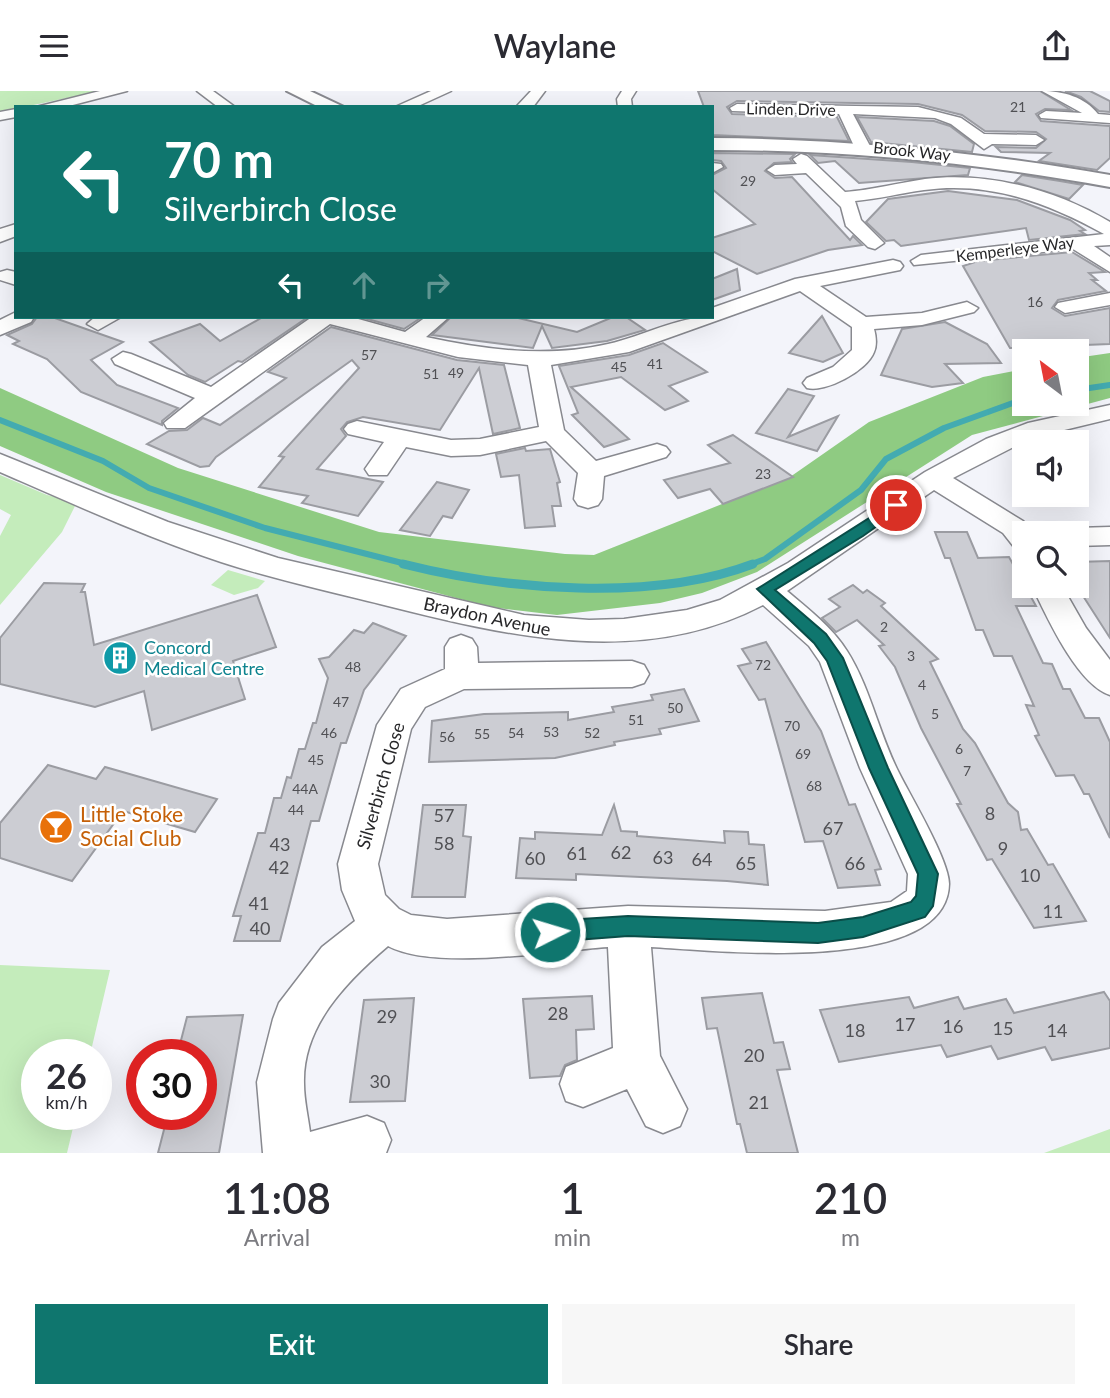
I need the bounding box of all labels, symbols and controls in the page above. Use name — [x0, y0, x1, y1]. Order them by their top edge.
text: Waylane — [494, 26, 616, 65]
icon: menu — [35, 27, 73, 65]
icon: share — [1037, 27, 1075, 65]
street label: Linden Drive — [746, 98, 836, 119]
house number: 21 — [1010, 98, 1026, 115]
text: 70 m — [164, 130, 274, 188]
icon: left — [49, 133, 140, 224]
street label: Brook Way — [873, 137, 952, 164]
house number: 29 — [740, 172, 756, 189]
text: Silverbirch Close — [164, 189, 397, 228]
street label: Kemperleye Way — [955, 232, 1076, 265]
icon: left — [272, 266, 310, 304]
icon: ahead — [345, 266, 383, 304]
icon: right — [418, 266, 456, 304]
house number: 16 — [1027, 293, 1043, 310]
north arrow — [1012, 339, 1088, 417]
map controls — [1012, 339, 1089, 598]
house number: 57 — [361, 346, 377, 363]
house number: 41 — [647, 355, 663, 372]
house number: 45 — [611, 358, 627, 375]
house number: 49 — [448, 364, 464, 381]
house number: 51 — [423, 365, 439, 382]
button: sound — [1012, 430, 1089, 507]
house number: 23 — [755, 465, 771, 482]
pin — [866, 475, 926, 535]
icon: arrive — [877, 486, 915, 524]
button: search — [1012, 521, 1089, 598]
street label: Braydon Avenue — [422, 592, 553, 640]
house number: 2 — [880, 618, 888, 635]
place label: Concord Medical Centre — [144, 636, 264, 679]
building icon: Concord Medical Centre — [101, 639, 139, 677]
house number: 3 — [907, 647, 915, 664]
house number: 72 — [755, 656, 771, 673]
house number: 48 — [345, 658, 361, 675]
house number: 4 — [918, 676, 926, 693]
house number: 47 — [333, 693, 349, 710]
house number: 50 — [667, 699, 683, 716]
house number: 5 — [931, 705, 939, 722]
house number: 51 — [628, 711, 644, 728]
house number: 70 — [784, 717, 800, 734]
street label: Silverbirch Close — [351, 720, 409, 852]
house number: 53 — [543, 723, 559, 740]
house number: 46 — [321, 724, 337, 741]
house number: 54 — [508, 724, 524, 741]
house number: 52 — [584, 724, 600, 741]
house number: 55 — [474, 725, 490, 742]
house number: 56 — [439, 728, 455, 745]
house number: 6 — [955, 740, 963, 757]
house number: 69 — [795, 745, 811, 762]
house number: 45 — [308, 751, 324, 768]
house number: 7 — [963, 762, 971, 779]
house number: 68 — [806, 777, 822, 794]
house number: 44A — [292, 780, 318, 797]
place label: Little Stoke Social Club — [80, 801, 183, 850]
house number: 44 — [288, 801, 304, 818]
house number: 8 — [985, 802, 995, 824]
house number: 57 — [434, 804, 454, 826]
bar icon: Little Stoke Social Club — [37, 808, 75, 846]
house number: 67 — [823, 817, 843, 839]
house number: 58 — [434, 832, 454, 854]
house number: 43 — [270, 833, 290, 855]
house number: 9 — [998, 837, 1008, 859]
house number: 62 — [611, 841, 631, 863]
house number: 61 — [567, 842, 587, 864]
house number: 63 — [653, 846, 673, 868]
house number: 60 — [525, 847, 545, 869]
house number: 64 — [692, 848, 712, 870]
house number: 65 — [736, 852, 756, 874]
house number: 66 — [845, 852, 865, 874]
house number: 42 — [269, 856, 289, 878]
house number: 10 — [1020, 864, 1040, 886]
house number: 41 — [249, 892, 269, 914]
position arrow — [513, 895, 587, 969]
house number: 11 — [1043, 900, 1063, 922]
house number: 40 — [250, 917, 270, 939]
house number: 28 — [548, 1002, 568, 1024]
house number: 29 — [377, 1005, 397, 1027]
house number: 17 — [895, 1013, 915, 1035]
house number: 16 — [943, 1015, 963, 1037]
house number: 15 — [993, 1017, 1013, 1039]
house number: 18 — [845, 1019, 865, 1041]
house number: 14 — [1047, 1019, 1067, 1041]
speed limit sign: 30 — [126, 1039, 217, 1130]
house number: 20 — [744, 1044, 764, 1066]
text: 26 — [46, 1054, 87, 1096]
house number: 30 — [370, 1070, 390, 1092]
text: km/h — [45, 1091, 88, 1113]
house number: 21 — [749, 1091, 769, 1113]
text: 11:08 — [223, 1173, 331, 1223]
text: 1 — [560, 1173, 585, 1223]
text: 210 — [814, 1173, 887, 1223]
text: Arrival — [244, 1223, 310, 1251]
text: min — [554, 1223, 591, 1251]
text: m — [841, 1223, 860, 1251]
button: Exit — [35, 1304, 548, 1384]
button: Share — [562, 1304, 1075, 1384]

